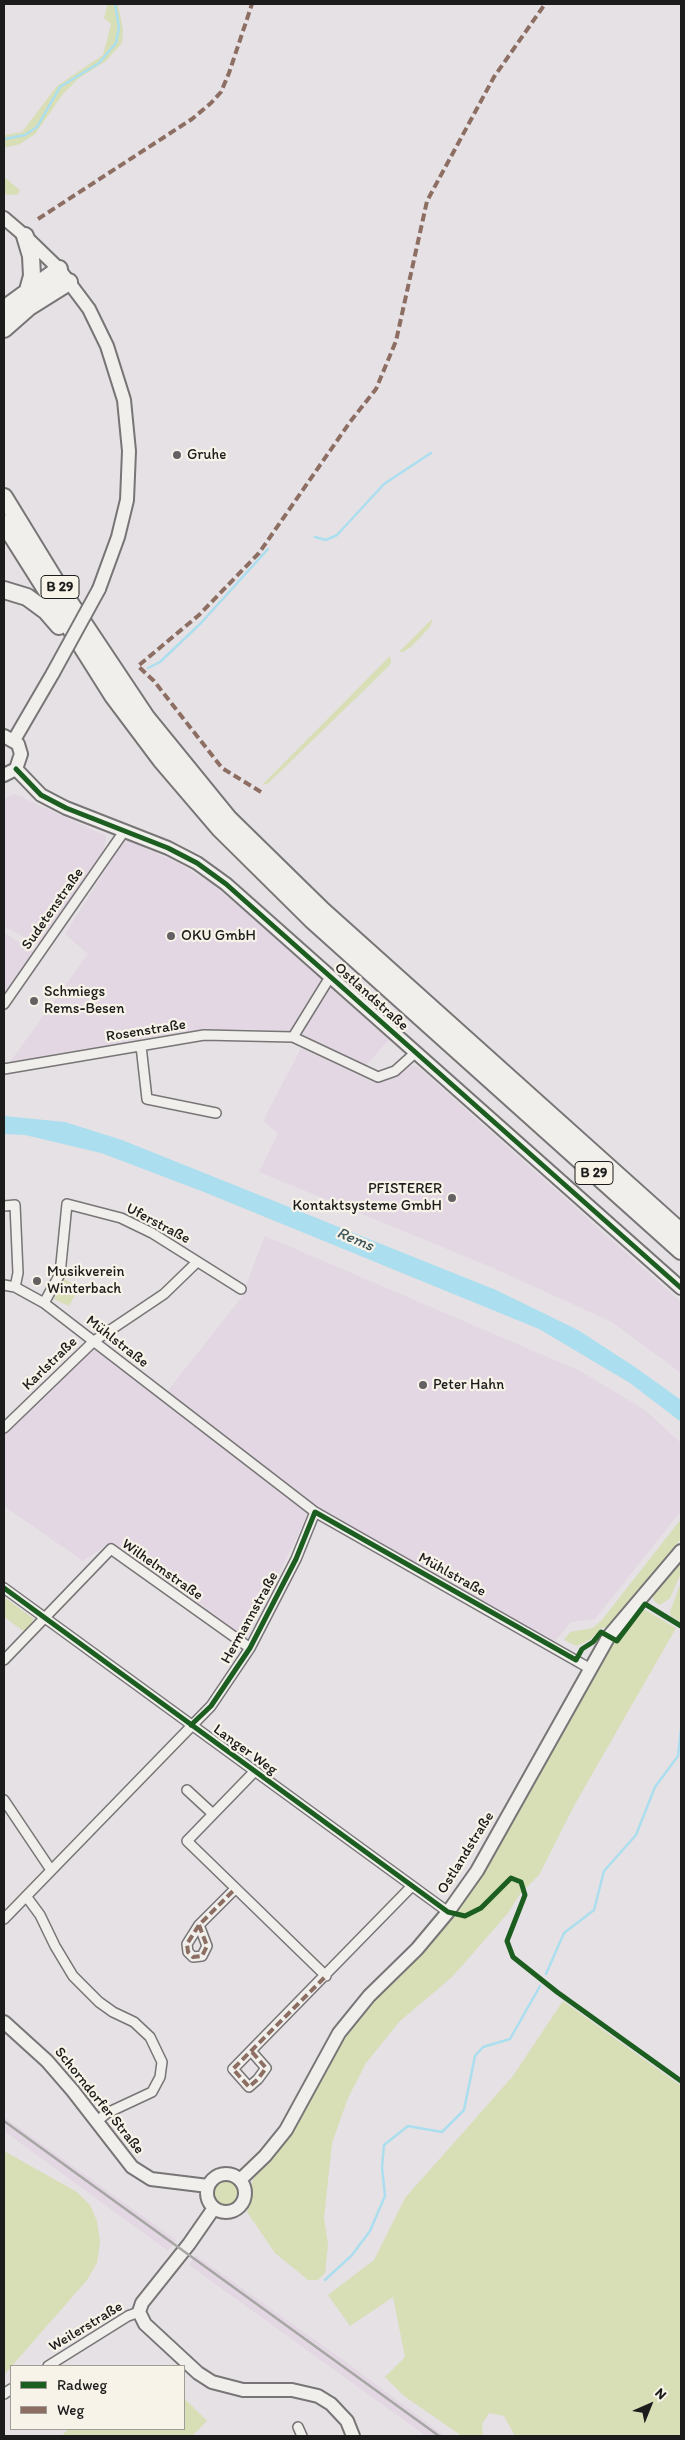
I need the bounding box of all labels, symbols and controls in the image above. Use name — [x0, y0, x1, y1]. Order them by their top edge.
place label: Gruhe — [187, 446, 226, 464]
marker: Gruhe — [171, 449, 183, 461]
road number: B 29 — [41, 576, 79, 598]
street label: Sudetenstraße — [18, 865, 88, 953]
place label: OKU GmbH — [181, 927, 256, 945]
marker: OKU GmbH — [165, 930, 177, 942]
street label: Ostlandstraße — [330, 959, 412, 1035]
place label: Schmiegs Rems-Besen — [44, 983, 124, 1018]
marker: Schmiegs Rems-Besen — [28, 995, 40, 1007]
street label: Rosenstraße — [105, 1016, 187, 1046]
road number: B 29 — [575, 1162, 613, 1184]
place label: PFISTERER Kontaktsysteme GmbH — [292, 1180, 442, 1215]
marker: PFISTERER Kontaktsysteme GmbH — [446, 1192, 458, 1204]
street label: Uferstraße — [123, 1200, 193, 1248]
water label: Rems — [334, 1224, 376, 1256]
place label: Musikverein Winterbach — [47, 1263, 124, 1298]
marker: Musikverein Winterbach — [31, 1275, 43, 1287]
street label: Mühlstraße — [82, 1312, 152, 1372]
street label: Karlstraße — [19, 1333, 81, 1395]
place label: Peter Hahn — [433, 1376, 504, 1394]
marker: Peter Hahn — [417, 1379, 429, 1391]
street label: Wilhelmstraße — [118, 1535, 206, 1605]
street label: Mühlstraße — [415, 1549, 489, 1601]
street label: Hermannstraße — [217, 1569, 283, 1667]
street label: Langer Weg — [209, 1721, 281, 1779]
street label: Ostlandstraße — [434, 1809, 498, 1897]
street label: Schorndorfer Straße — [50, 2044, 148, 2158]
street label: Weilerstraße — [46, 2298, 126, 2356]
legend — [10, 2365, 185, 2430]
text: Radweg — [57, 2376, 107, 2394]
north arrow — [625, 2380, 675, 2430]
text: N — [651, 2384, 670, 2403]
text: Weg — [57, 2401, 84, 2419]

